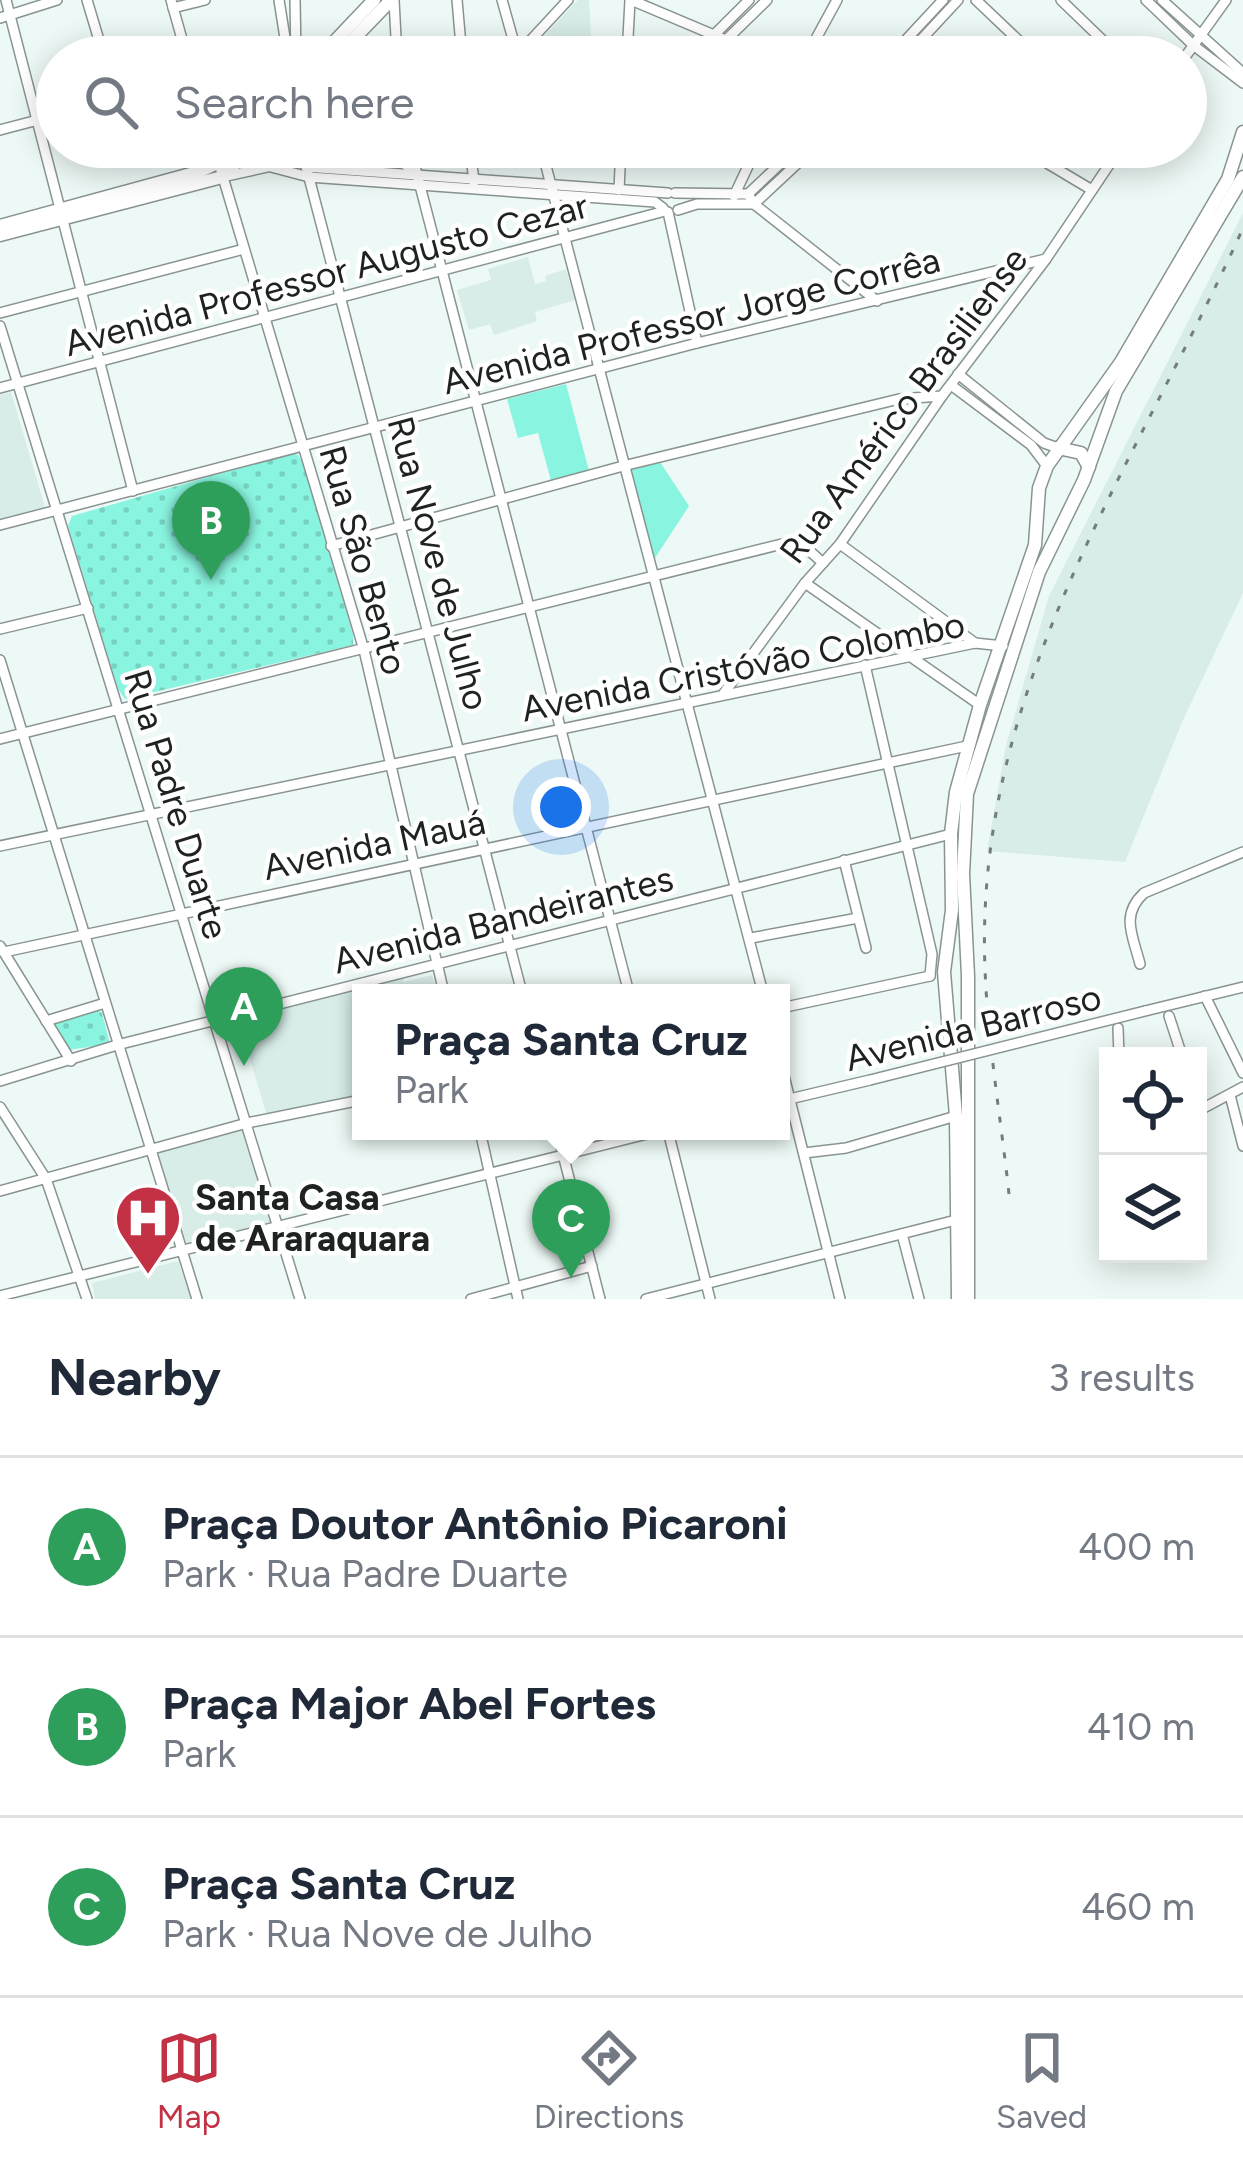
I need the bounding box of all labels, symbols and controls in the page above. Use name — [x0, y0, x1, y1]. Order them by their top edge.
search box — [36, 36, 1207, 168]
icon: search — [78, 69, 144, 135]
text: Search here — [174, 75, 414, 129]
street label: Avenida Professor Augusto Cezar — [60, 184, 593, 365]
street label: Avenida Professor Jorge Corrêa — [438, 238, 944, 403]
street label: Rua Américo Brasiliense — [771, 239, 1036, 572]
street label: Rua Nove de Julho — [379, 412, 498, 715]
street label: Rua São Bento — [310, 441, 417, 680]
pin: B — [172, 481, 250, 580]
street label: Avenida Cristóvão Colombo — [518, 602, 968, 731]
street label: Rua Padre Duarte — [115, 664, 238, 944]
your location — [531, 777, 591, 837]
street label: Avenida Mauá — [259, 800, 489, 889]
street label: Avenida Bandeirantes — [329, 856, 678, 983]
pin: A — [205, 967, 283, 1066]
street label: Avenida Barroso — [841, 975, 1105, 1080]
popup — [352, 984, 790, 1140]
text: Praça Santa Cruz — [394, 1012, 748, 1066]
map controls — [1099, 1047, 1207, 1263]
button: locate — [1099, 1047, 1207, 1155]
text: Park — [394, 1066, 469, 1113]
button: layers — [1099, 1155, 1207, 1263]
place label: Santa Casa de Araraquara — [195, 1176, 430, 1260]
pin: C — [532, 1179, 610, 1278]
hospital icon: Santa Casa de Araraquara — [113, 1183, 183, 1277]
text: Nearby — [48, 1347, 221, 1408]
text: 3 results — [1048, 1354, 1195, 1401]
text: Praça Doutor Antônio Picaroni — [162, 1496, 788, 1550]
text: A — [73, 1523, 101, 1570]
text: 400 m — [1078, 1523, 1195, 1570]
text: Park · Rua Padre Duarte — [162, 1550, 568, 1597]
text: Praça Major Abel Fortes — [162, 1676, 656, 1730]
text: B — [75, 1703, 99, 1750]
text: 410 m — [1087, 1703, 1195, 1750]
text: Park — [162, 1730, 236, 1777]
text: Praça Santa Cruz — [162, 1856, 515, 1910]
text: C — [73, 1883, 101, 1930]
text: 460 m — [1081, 1883, 1195, 1930]
text: Park · Rua Nove de Julho — [162, 1910, 593, 1957]
tab: Map — [156, 2025, 222, 2136]
tab: Directions — [534, 2025, 684, 2136]
tab: Saved — [996, 2025, 1087, 2136]

